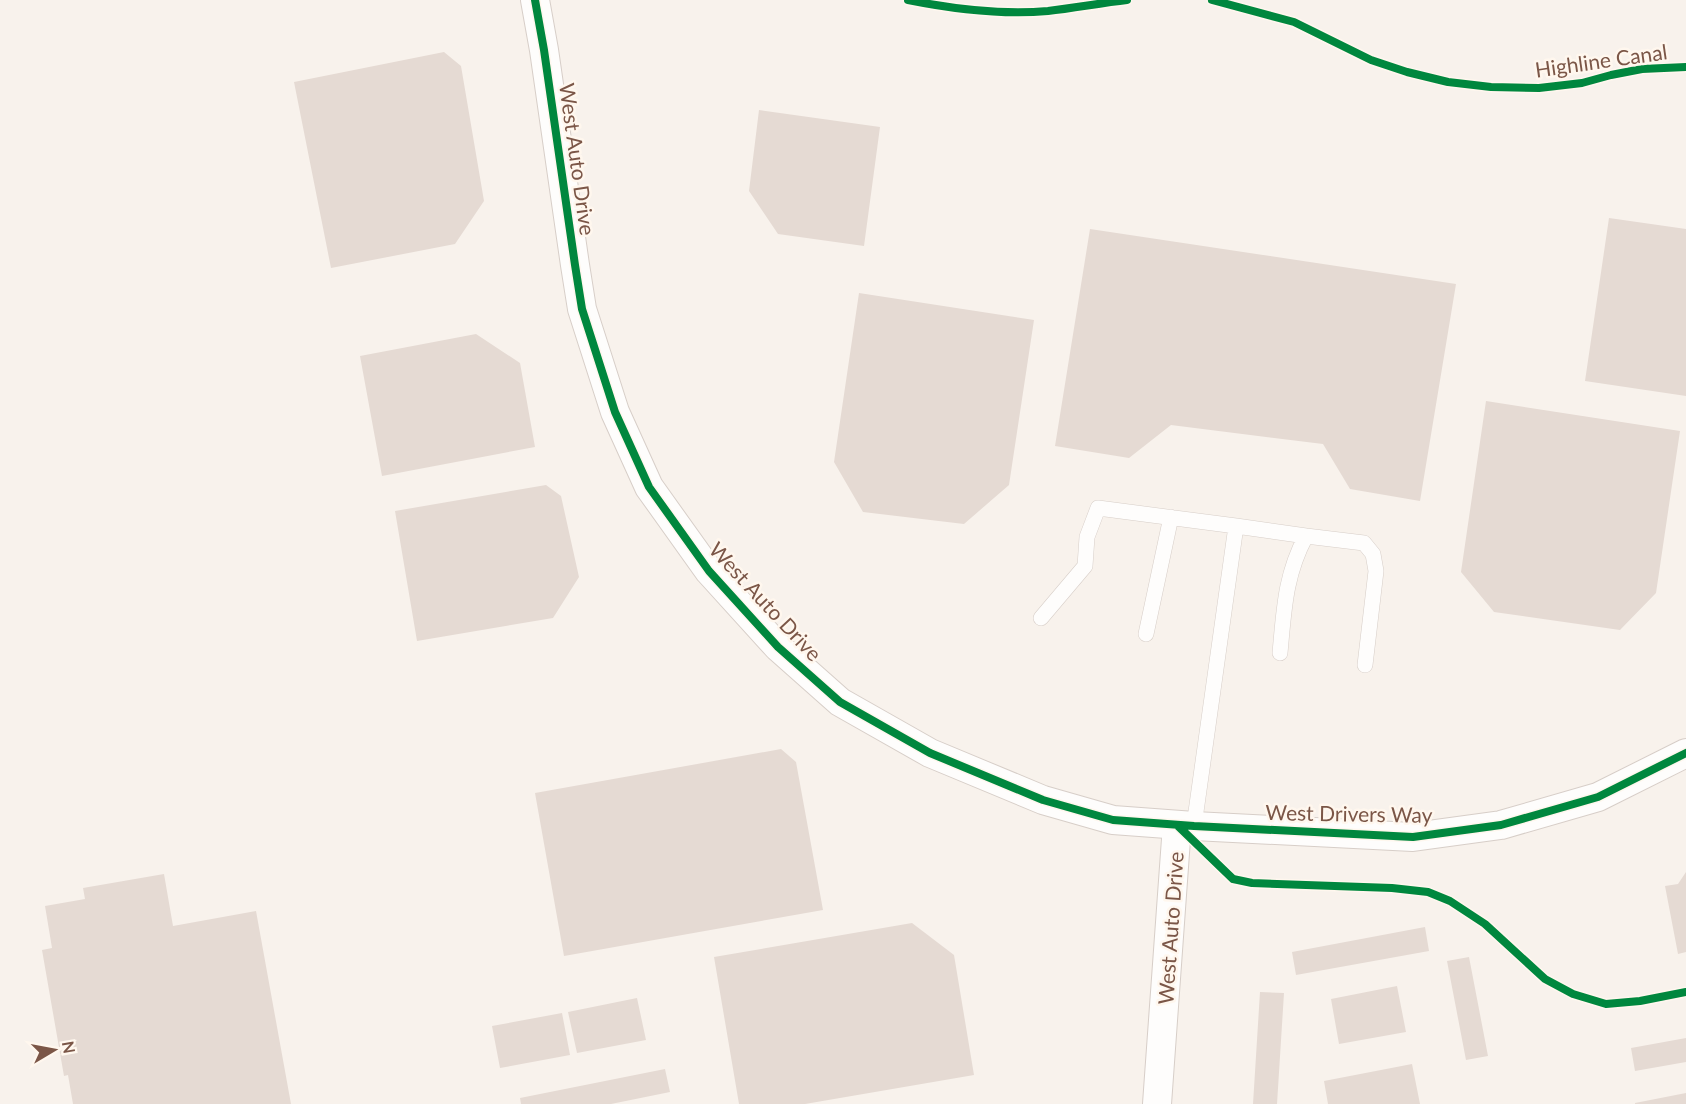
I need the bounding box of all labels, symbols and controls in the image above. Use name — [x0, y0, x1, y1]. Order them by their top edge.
street label: Highline Canal — [1533, 38, 1669, 82]
street label: West Auto Drive — [555, 81, 601, 237]
street label: West Auto Drive — [705, 536, 827, 666]
street label: West Drivers Way — [1265, 799, 1433, 827]
street label: West Auto Drive — [1152, 851, 1188, 1005]
north arrow — [24, 1020, 84, 1080]
text: N — [59, 1040, 80, 1055]

